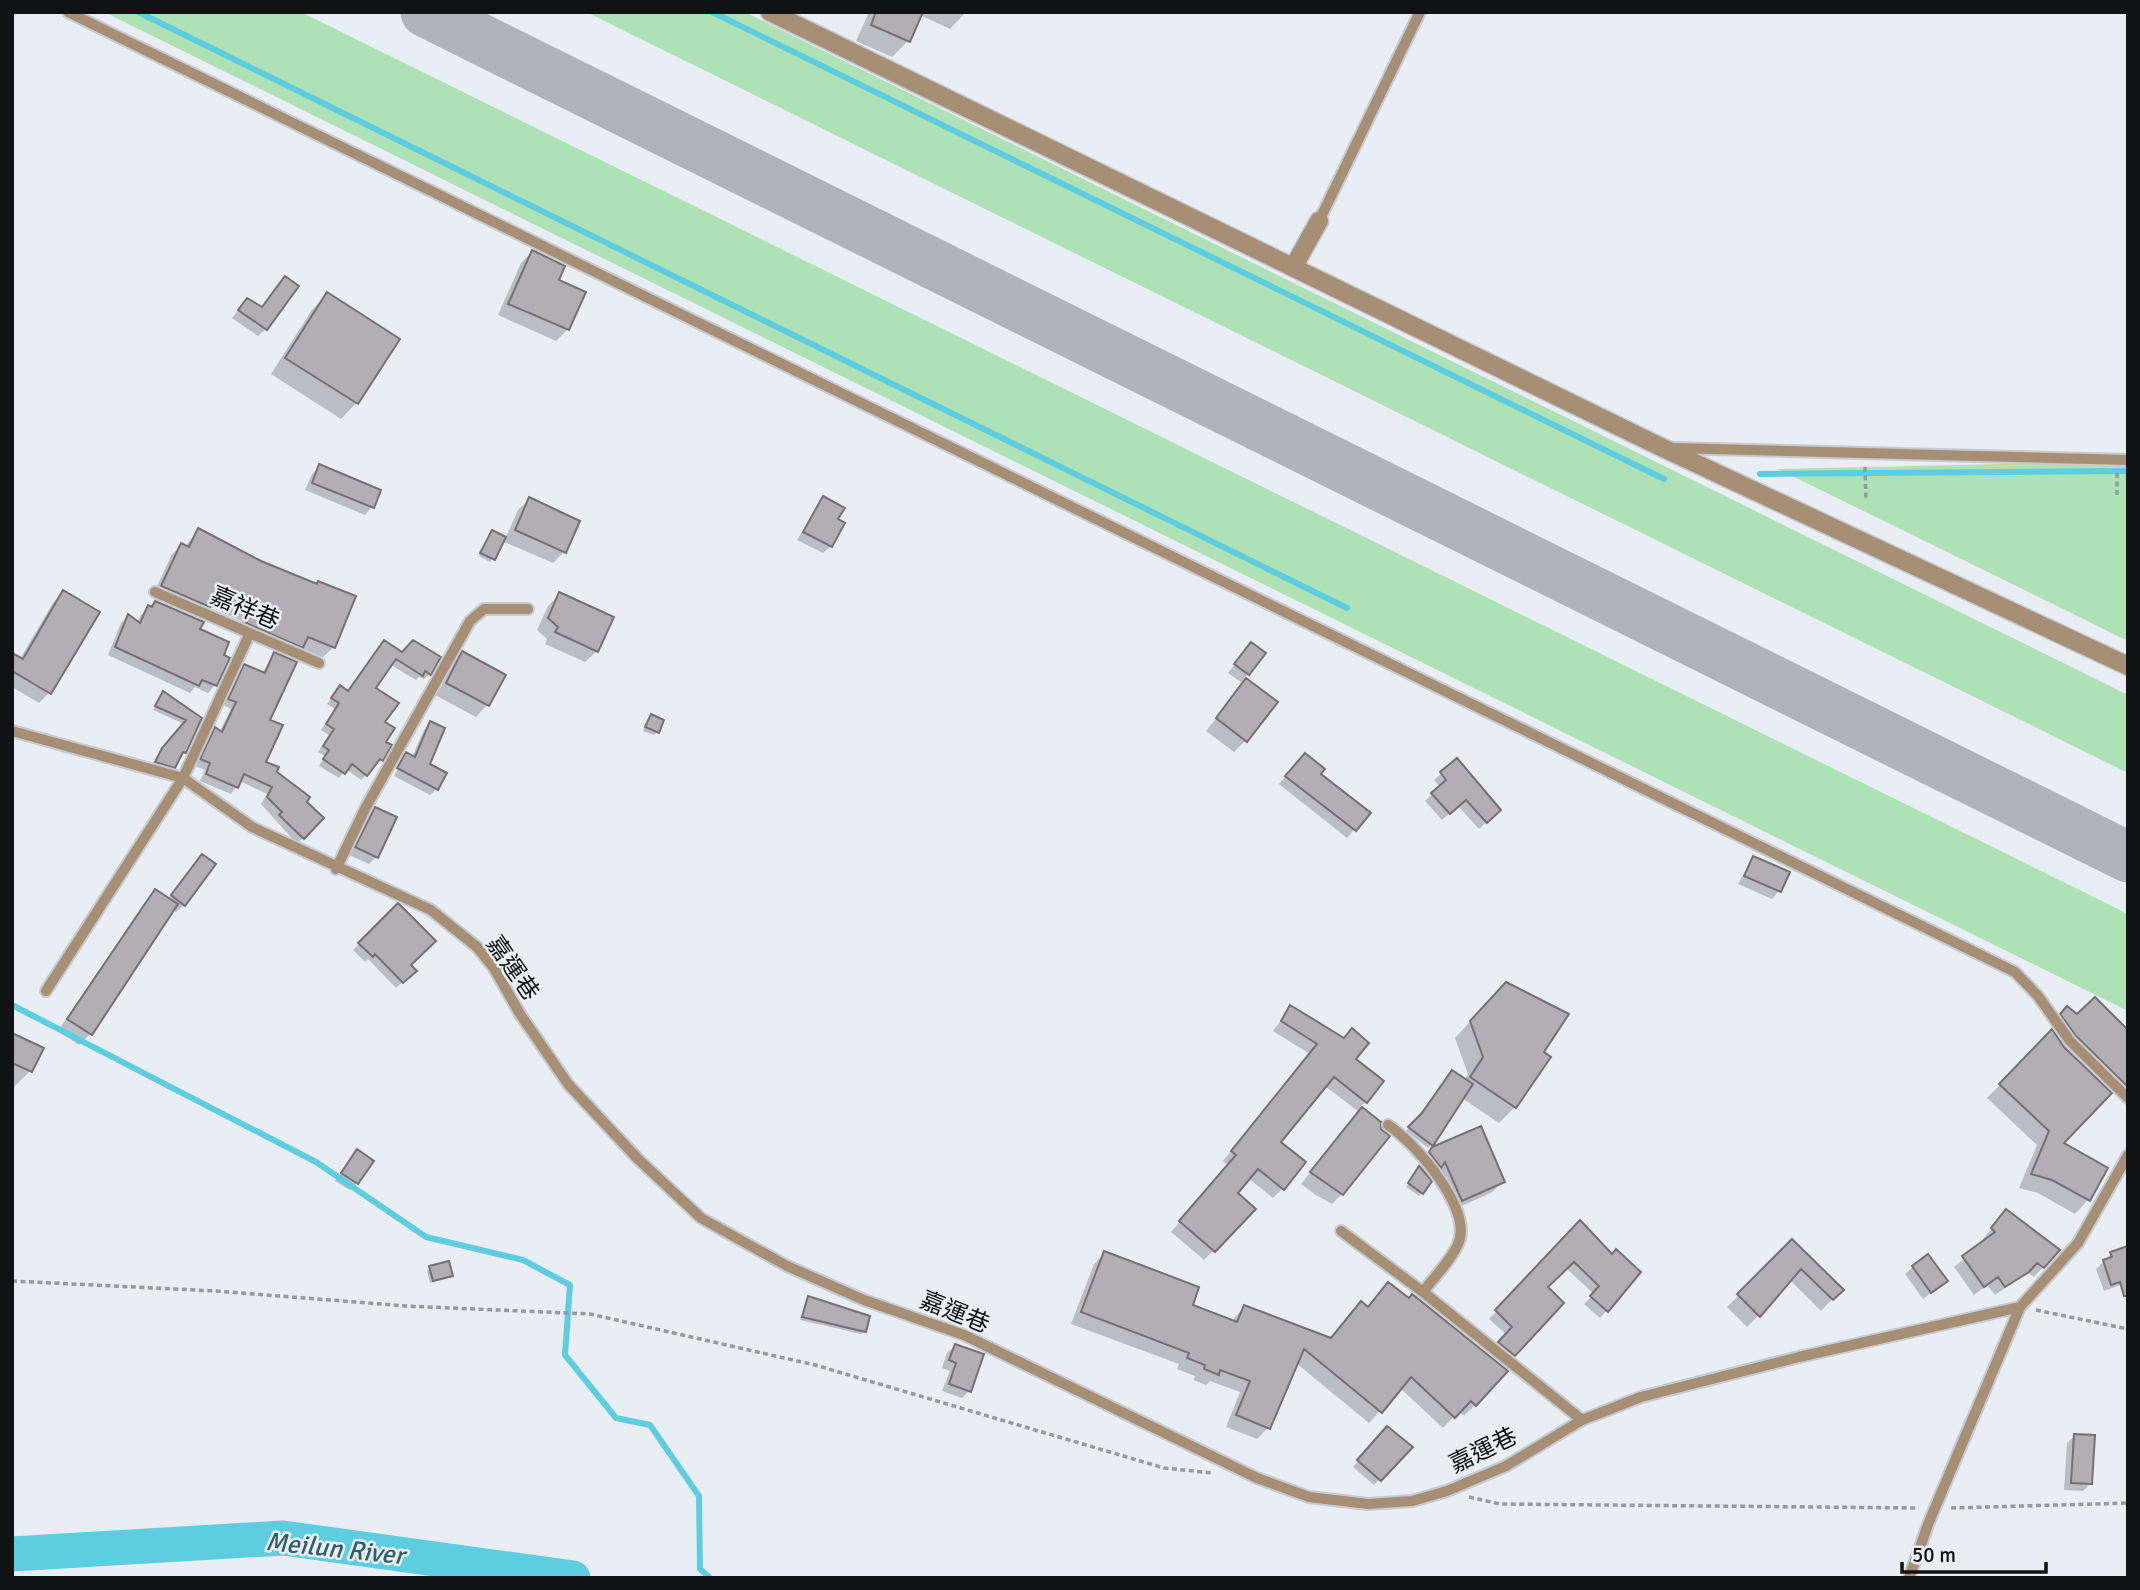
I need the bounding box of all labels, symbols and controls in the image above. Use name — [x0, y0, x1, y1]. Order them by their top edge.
street label: 嘉祥巷 — [206, 580, 284, 636]
street label: 嘉運巷 — [480, 930, 546, 1006]
street label: 嘉運巷 — [916, 1285, 994, 1339]
street label: 嘉運巷 — [1444, 1421, 1522, 1479]
water label: Meilun River — [264, 1526, 409, 1573]
scale bar — [1902, 1530, 2046, 1574]
text: 50 m — [1912, 1542, 1956, 1568]

